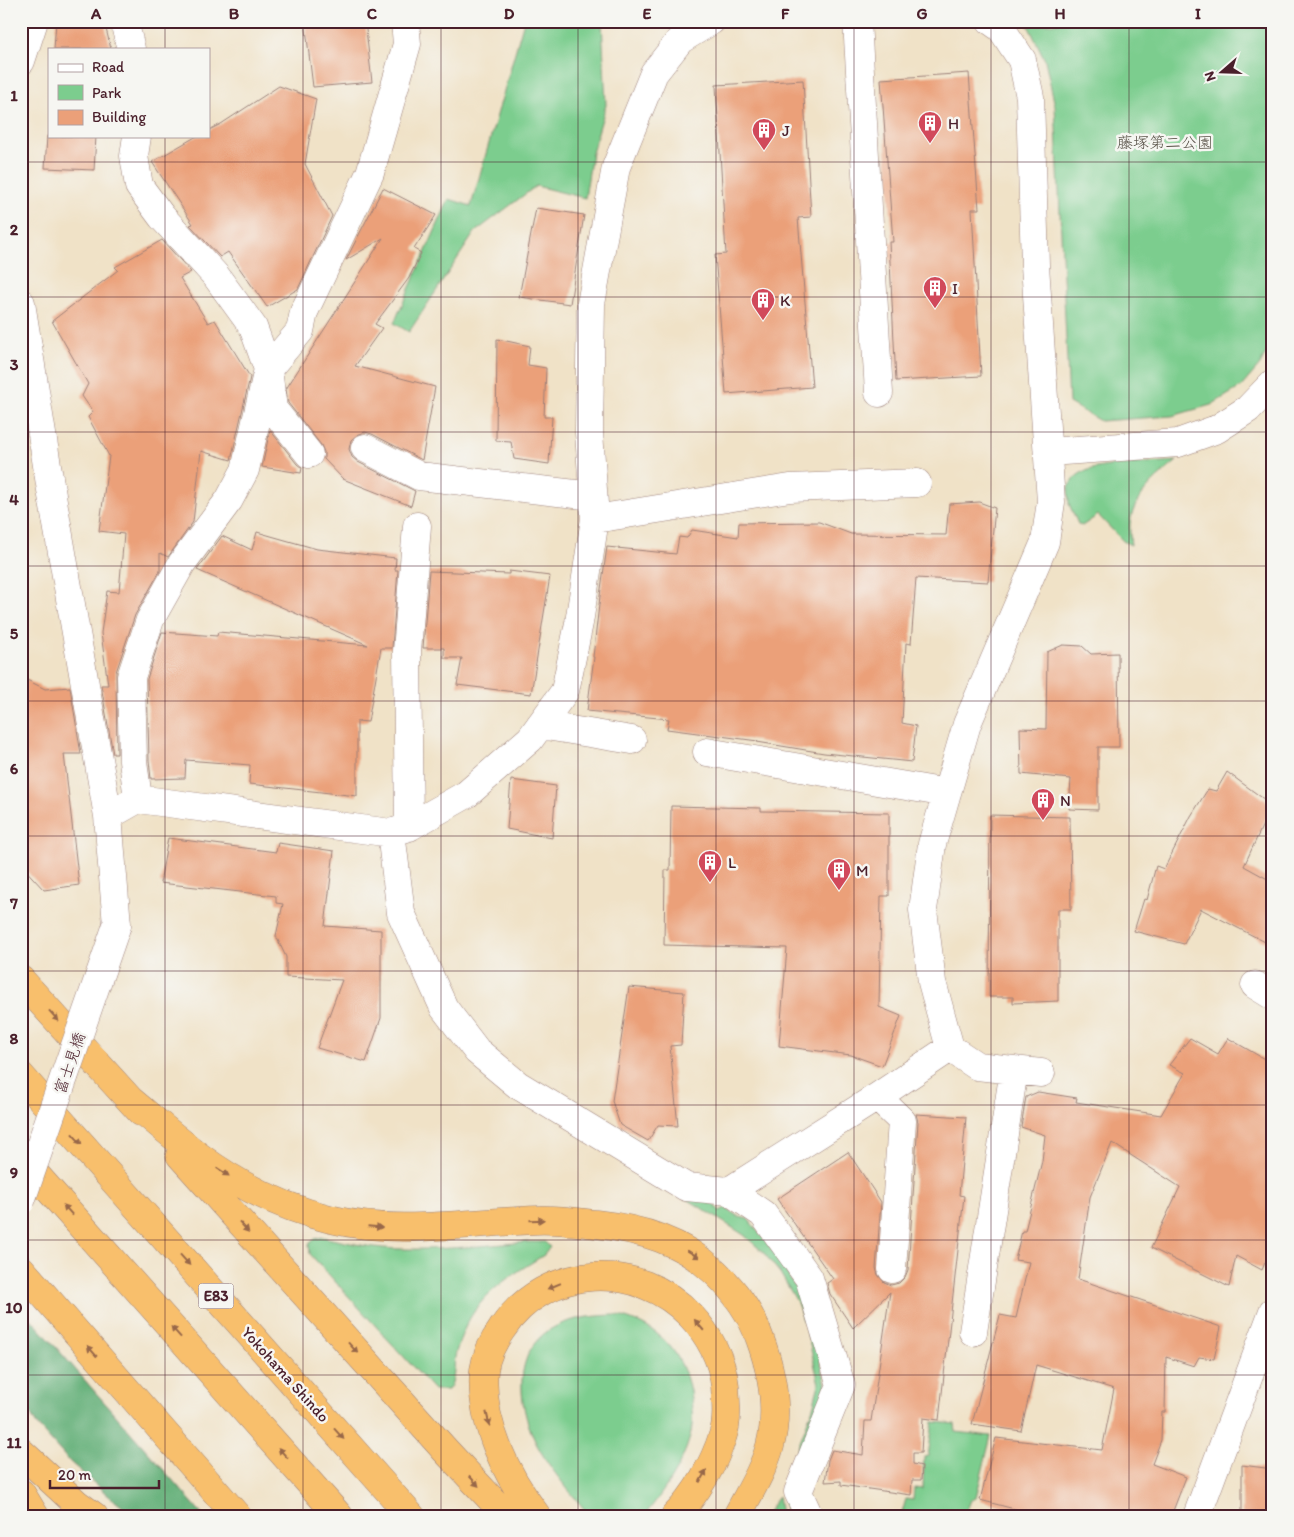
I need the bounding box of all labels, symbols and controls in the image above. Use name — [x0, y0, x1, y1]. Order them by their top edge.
text: A — [90, 4, 102, 23]
text: B — [229, 4, 240, 23]
text: C — [367, 4, 378, 23]
text: D — [504, 4, 515, 23]
text: E — [643, 4, 652, 23]
text: F — [781, 4, 790, 23]
text: G — [916, 4, 928, 23]
text: H — [1054, 4, 1066, 23]
text: I — [1195, 4, 1201, 23]
legend — [48, 48, 210, 138]
north arrow — [1196, 48, 1246, 98]
text: Road — [92, 58, 125, 76]
text: N — [1201, 69, 1220, 84]
text: Park — [92, 84, 122, 102]
text: 1 — [10, 86, 18, 105]
text: Building — [92, 108, 146, 126]
building icon: H — [917, 110, 943, 144]
place label: H — [948, 114, 959, 133]
building icon: J — [751, 117, 777, 151]
place label: J — [782, 121, 790, 140]
park label: 藤塚第二公園 — [1117, 133, 1213, 152]
text: 2 — [10, 220, 19, 239]
building icon: I — [922, 275, 948, 309]
place label: I — [952, 279, 958, 298]
building icon: K — [750, 287, 776, 321]
place label: K — [780, 291, 791, 310]
text: 3 — [10, 355, 19, 374]
text: 4 — [9, 490, 19, 509]
text: 5 — [10, 624, 19, 643]
text: 6 — [10, 759, 19, 778]
building icon: N — [1030, 787, 1056, 821]
place label: N — [1060, 791, 1071, 810]
building icon: L — [697, 849, 723, 883]
place label: L — [728, 853, 736, 872]
building icon: M — [826, 857, 852, 891]
place label: M — [856, 861, 869, 880]
text: 7 — [9, 894, 18, 913]
one-way arrow — [48, 1010, 60, 1022]
text: 8 — [10, 1029, 19, 1048]
street label: 富士見橋 — [50, 1030, 89, 1097]
one-way arrow — [71, 1132, 83, 1144]
text: 9 — [10, 1163, 18, 1182]
one-way arrow — [217, 1167, 230, 1177]
one-way arrow — [63, 1204, 74, 1216]
one-way arrow — [529, 1216, 545, 1224]
one-way arrow — [238, 1220, 250, 1232]
one-way arrow — [367, 1223, 383, 1231]
one-way arrow — [687, 1250, 700, 1259]
one-way arrow — [179, 1254, 190, 1267]
one-way arrow — [547, 1283, 561, 1291]
road number: E83 — [198, 1284, 234, 1308]
text: 10 — [5, 1298, 23, 1317]
one-way arrow — [693, 1319, 704, 1332]
street label: Yokohama Shindo — [238, 1323, 333, 1426]
one-way arrow — [170, 1325, 181, 1338]
one-way arrow — [347, 1341, 359, 1353]
one-way arrow — [86, 1345, 98, 1357]
one-way arrow — [484, 1411, 492, 1426]
one-way arrow — [333, 1428, 344, 1441]
text: 11 — [7, 1433, 22, 1452]
one-way arrow — [278, 1447, 289, 1460]
scale bar — [50, 1457, 159, 1489]
text: 20 m — [58, 1466, 92, 1484]
one-way arrow — [699, 1469, 707, 1484]
one-way arrow — [468, 1475, 480, 1487]

